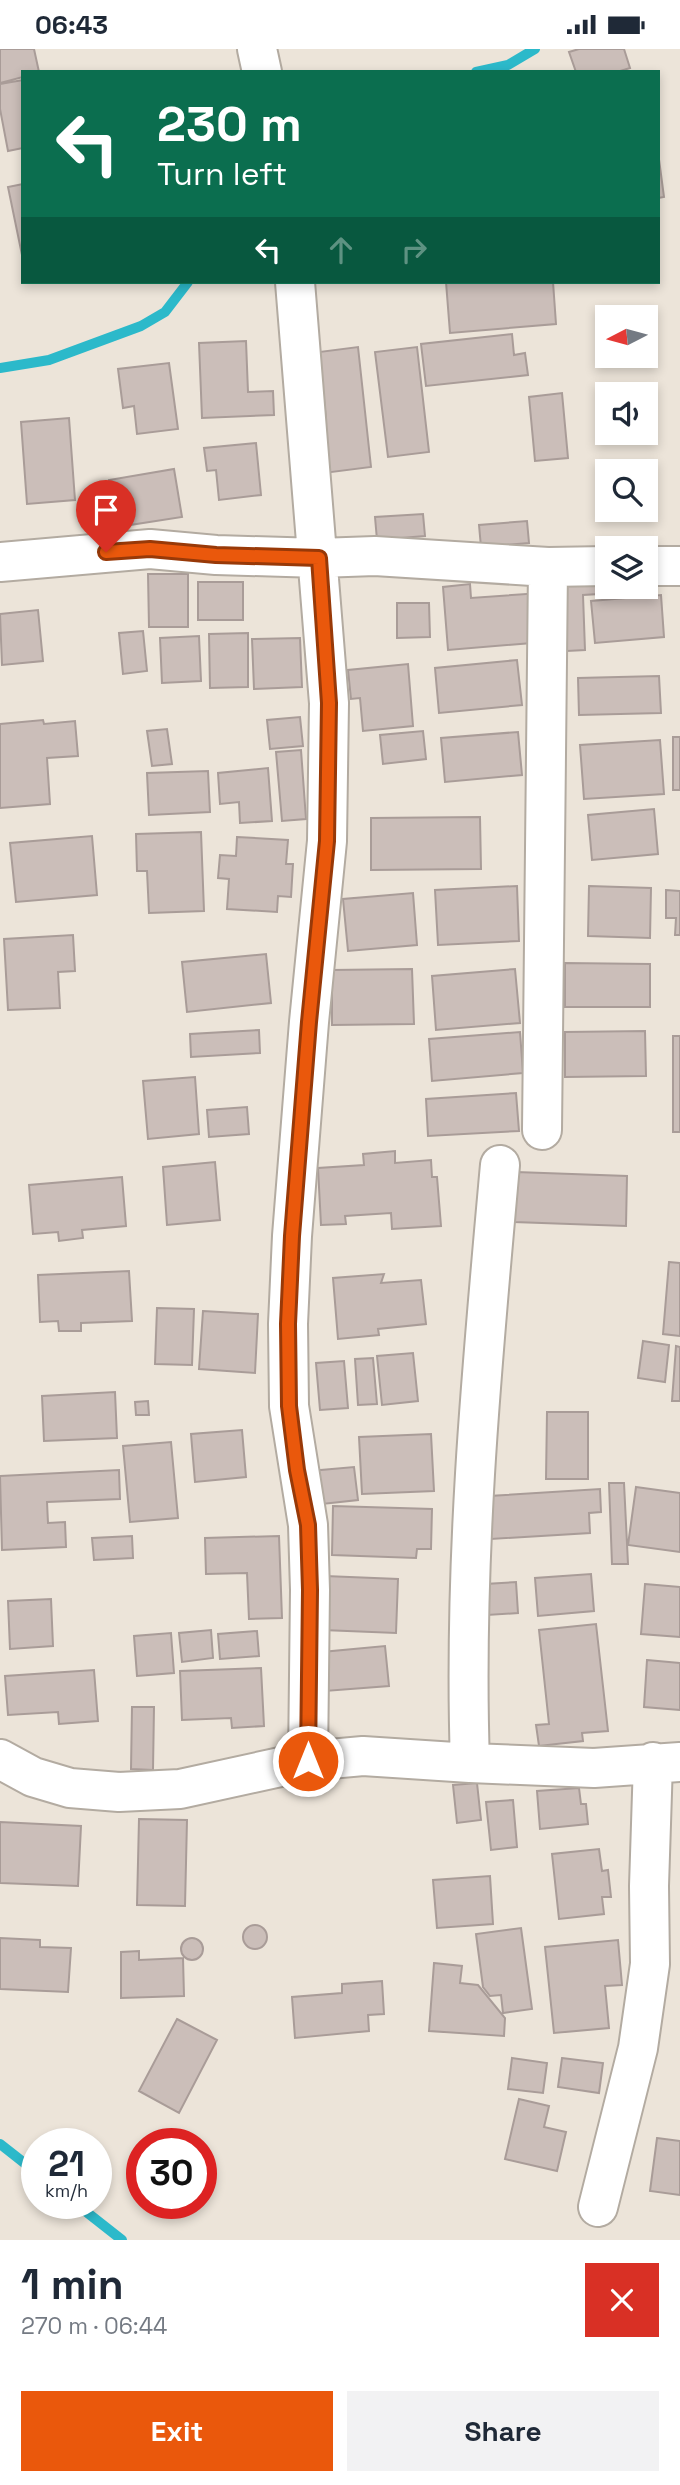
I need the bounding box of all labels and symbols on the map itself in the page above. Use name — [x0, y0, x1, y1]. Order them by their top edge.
north arrow — [595, 305, 658, 367]
pin — [76, 480, 136, 552]
position arrow — [271, 1724, 345, 1798]
speed limit sign: 30 — [126, 2128, 217, 2219]

